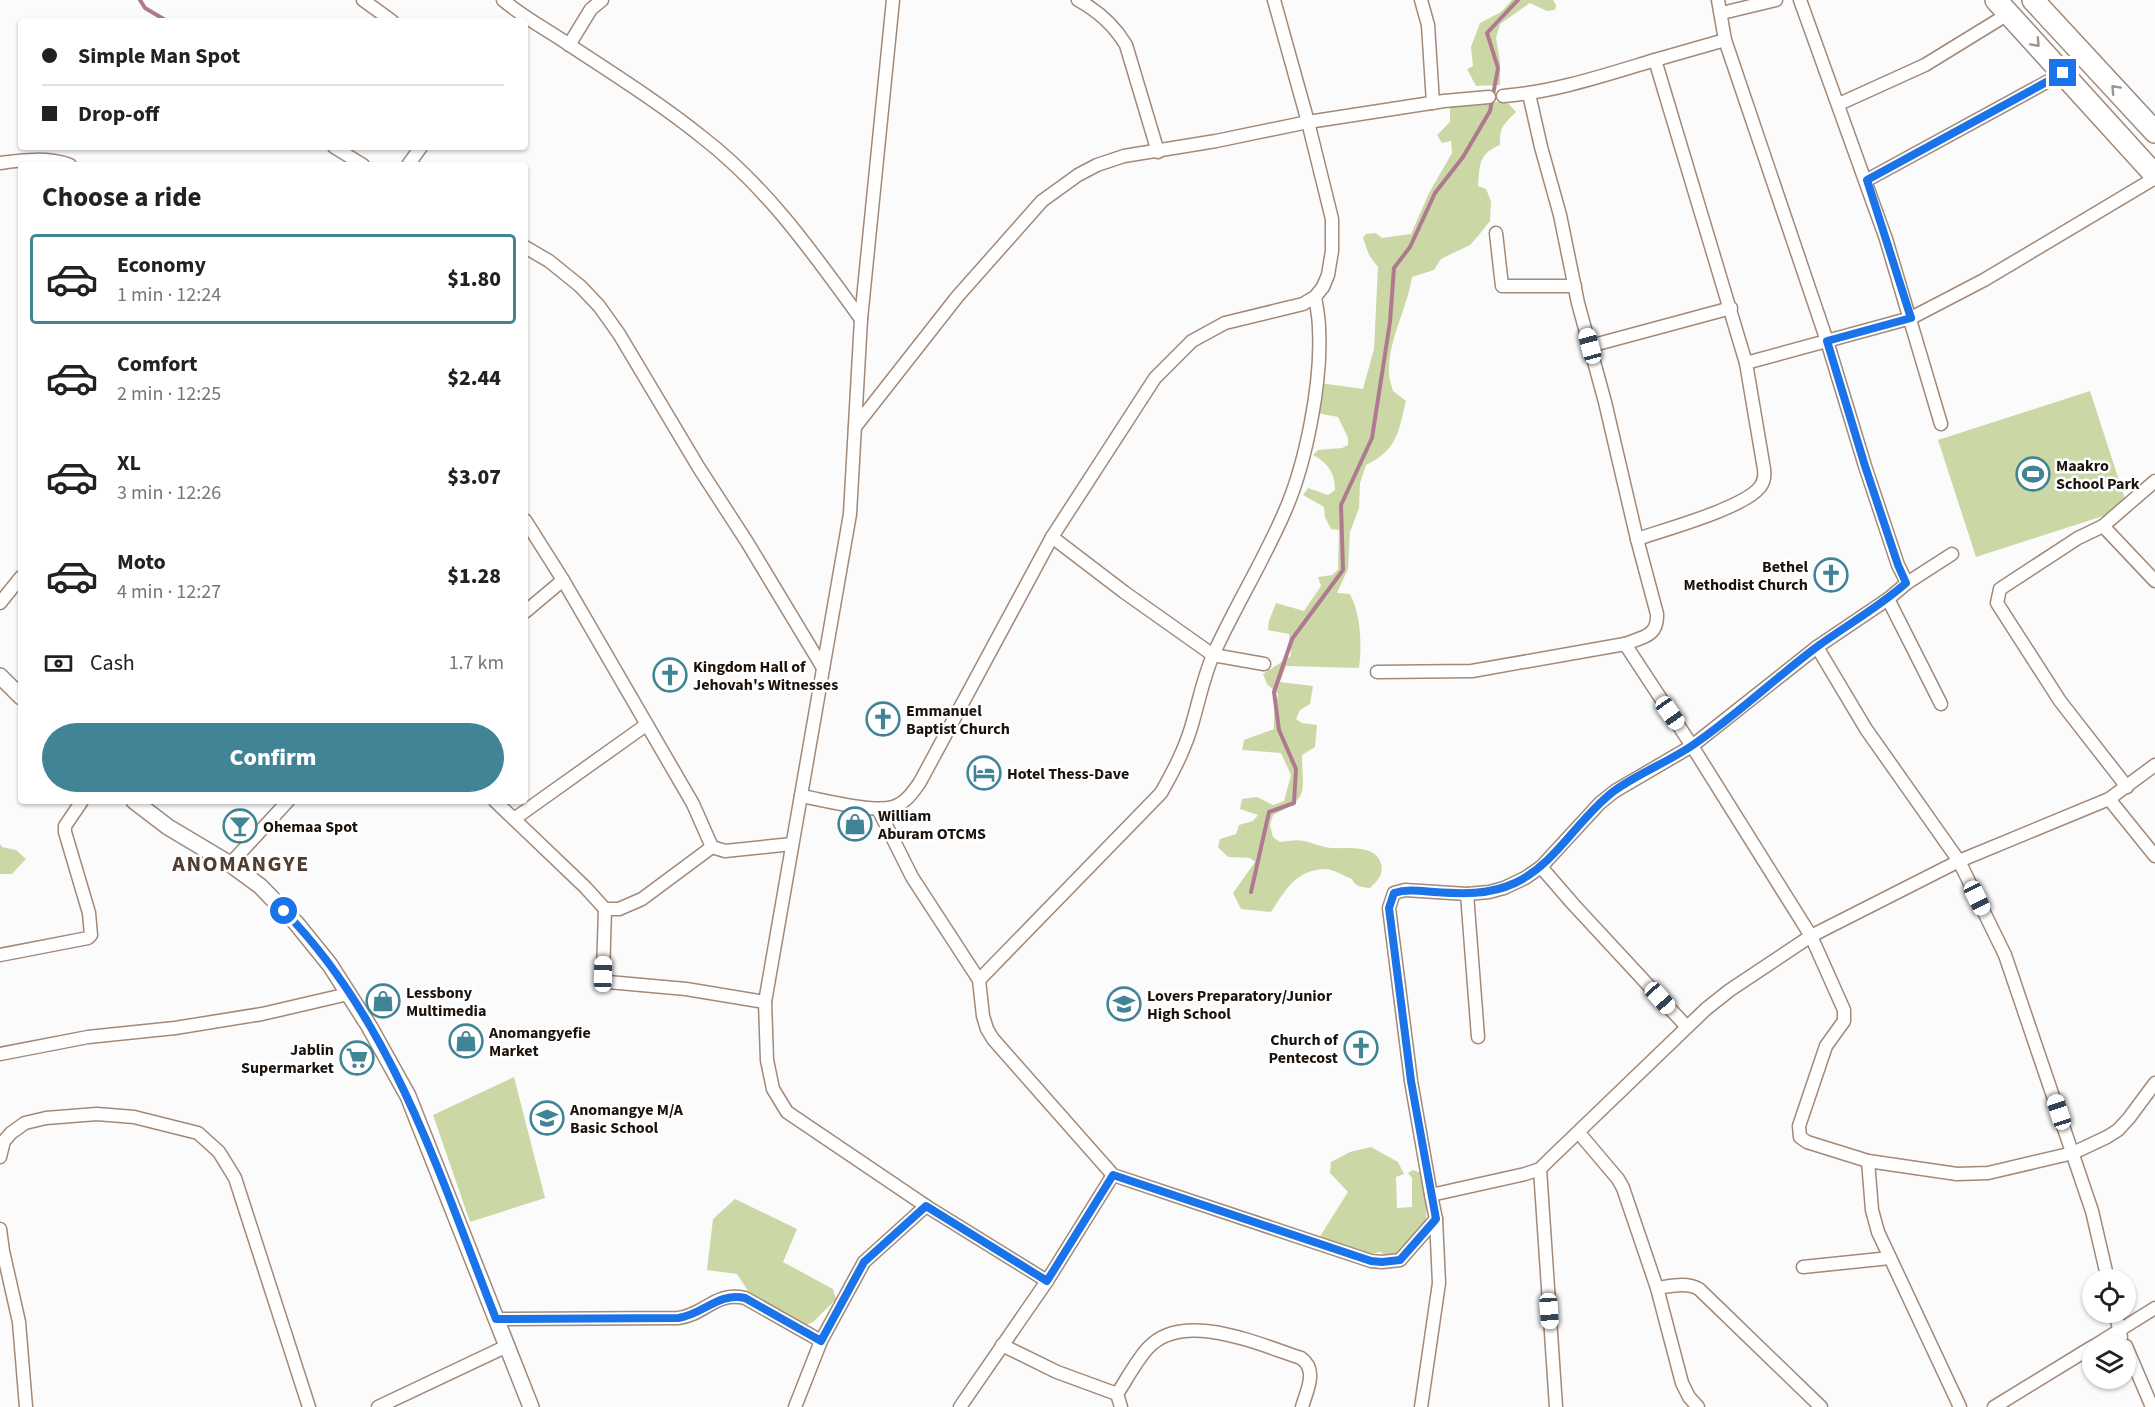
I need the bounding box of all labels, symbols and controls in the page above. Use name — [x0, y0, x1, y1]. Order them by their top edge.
one-way arrow — [2028, 36, 2039, 47]
text: Simple Man Spot — [78, 40, 240, 72]
route end — [2049, 59, 2076, 86]
one-way arrow — [2112, 85, 2123, 96]
text: Drop-off — [78, 98, 159, 130]
text: Choose a ride — [42, 178, 202, 217]
text: Economy — [117, 249, 206, 281]
icon: car — [45, 252, 99, 306]
text: $1.80 — [447, 263, 501, 295]
text: 1 min · 12:24 — [117, 281, 221, 309]
car — [1577, 326, 1603, 366]
text: Comfort — [117, 348, 198, 380]
icon: car — [45, 351, 99, 405]
text: $2.44 — [447, 362, 501, 394]
text: 2 min · 12:25 — [117, 380, 221, 408]
text: XL — [117, 447, 141, 479]
icon: car — [45, 450, 99, 504]
place label: Maakro School Park — [2056, 455, 2140, 495]
sports icon: Maakro School Park — [2015, 456, 2051, 492]
text: $3.07 — [447, 461, 501, 493]
text: 3 min · 12:26 — [117, 479, 221, 507]
text: Moto — [117, 546, 166, 578]
icon: car — [45, 549, 99, 603]
place label: Bethel Methodist Church — [1683, 556, 1808, 596]
church icon: Bethel Methodist Church — [1813, 557, 1849, 593]
text: $1.28 — [447, 560, 501, 592]
text: 4 min · 12:27 — [117, 578, 221, 606]
icon: cash — [42, 647, 75, 680]
text: Cash — [90, 647, 135, 679]
text: 1.7 km — [449, 649, 504, 677]
place label: Kingdom Hall of Jehovah's Witnesses — [693, 656, 838, 696]
church icon: Kingdom Hall of Jehovah's Witnesses — [652, 657, 688, 693]
car — [1652, 693, 1688, 733]
place label: Emmanuel Baptist Church — [906, 700, 1010, 740]
church icon: Emmanuel Baptist Church — [865, 701, 901, 737]
button: Confirm — [42, 723, 504, 792]
hotel icon: Hotel Thess-Dave — [966, 755, 1002, 791]
place label: Hotel Thess-Dave — [1007, 763, 1129, 785]
place label: William Aburam OTCMS — [877, 805, 986, 845]
shop icon: William Aburam OTCMS — [837, 806, 873, 842]
bar icon: Ohemaa Spot — [222, 808, 258, 844]
place label: Ohemaa Spot — [263, 816, 358, 838]
district label: ANOMANGYE — [171, 848, 310, 880]
car — [1961, 878, 1993, 918]
route start — [270, 897, 297, 924]
car — [594, 956, 612, 992]
car — [1641, 979, 1679, 1017]
place label: Lessbony Multimedia — [406, 982, 486, 1022]
shop icon: Lessbony Multimedia — [365, 983, 401, 1019]
place label: Lovers Preparatory/Junior High School — [1147, 985, 1333, 1025]
school or university icon: Lovers Preparatory/Junior High School — [1106, 986, 1142, 1022]
place label: Anomangyefie Market — [488, 1022, 591, 1062]
shop icon: Anomangyefie Market — [448, 1023, 484, 1059]
place label: Church of Pentecost — [1268, 1029, 1339, 1069]
church icon: Church of Pentecost — [1343, 1030, 1379, 1066]
place label: Jablin Supermarket — [241, 1039, 334, 1079]
supermarket icon: Jablin Supermarket — [339, 1040, 375, 1076]
car — [2045, 1092, 2073, 1132]
place label: Anomangye M/A Basic School — [569, 1099, 684, 1139]
school or university icon: Anomangye M/A Basic School — [529, 1100, 565, 1136]
map controls — [2082, 1269, 2136, 1389]
button: locate — [2082, 1269, 2136, 1323]
car — [1539, 1292, 1559, 1330]
button: layers — [2082, 1335, 2136, 1389]

